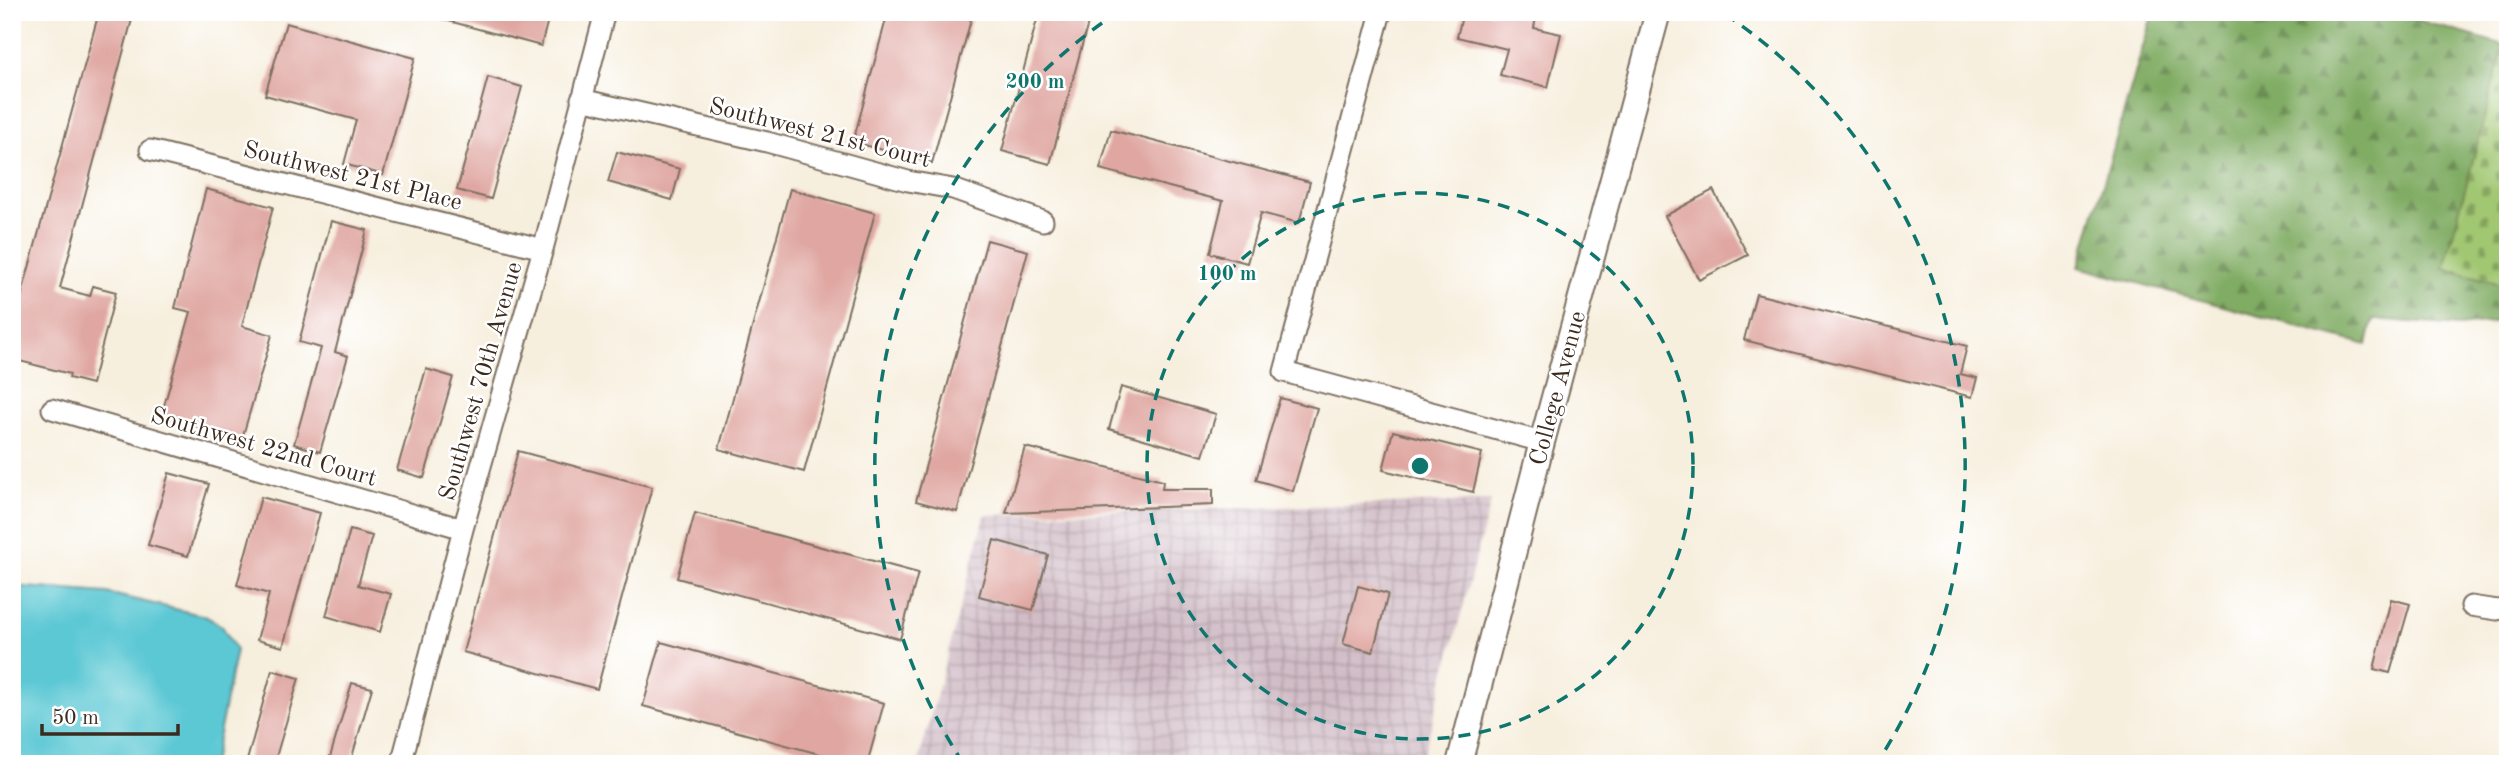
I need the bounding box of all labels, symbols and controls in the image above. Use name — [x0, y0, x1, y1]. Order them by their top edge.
text: 200 m — [1005, 72, 1065, 93]
street label: Southwest 21st Court — [706, 95, 933, 173]
street label: Southwest 21st Place — [241, 138, 464, 216]
street label: Southwest 70th Avenue — [436, 259, 528, 504]
text: 100 m — [1197, 264, 1257, 285]
street label: College Avenue — [1527, 309, 1591, 468]
street label: Southwest 22nd Court — [148, 404, 379, 492]
centre of rings — [1408, 454, 1432, 478]
scale bar — [42, 692, 178, 736]
text: 50 m — [52, 708, 99, 729]

